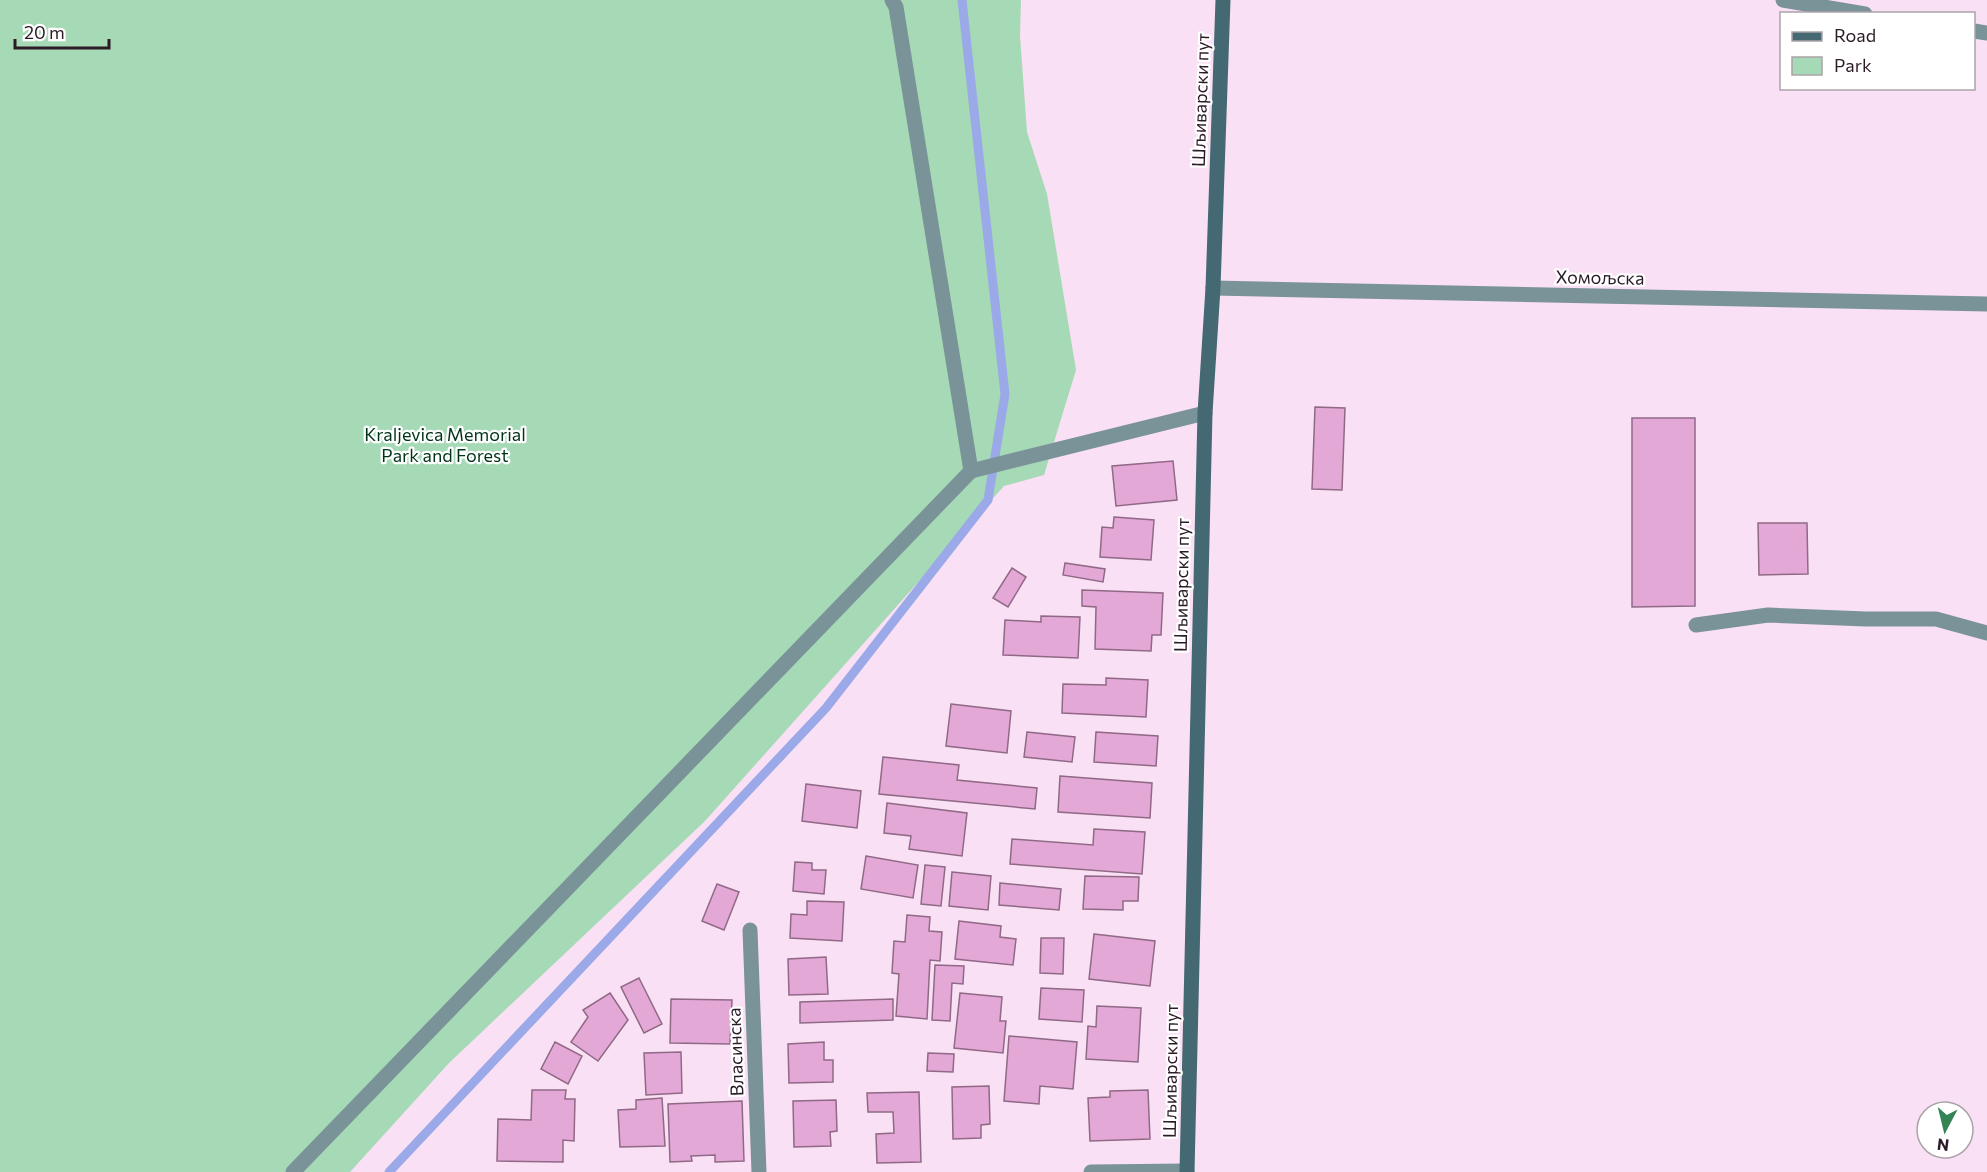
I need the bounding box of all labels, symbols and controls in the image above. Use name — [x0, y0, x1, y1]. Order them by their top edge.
scale bar — [15, 12, 110, 50]
legend — [1780, 12, 1975, 90]
text: 20 m — [24, 21, 65, 43]
text: Road — [1834, 24, 1876, 46]
street label: Шљиварски пут — [1187, 32, 1213, 167]
text: Park — [1834, 54, 1872, 76]
street label: Хомољска — [1555, 265, 1645, 289]
park label: Kraljevica Memorial Park and Forest — [364, 423, 526, 466]
street label: Шљиварски пут — [1169, 517, 1193, 652]
street label: Шљиварски пут — [1158, 1003, 1182, 1138]
street label: Власинска — [722, 1007, 748, 1097]
north arrow — [1915, 1100, 1975, 1160]
text: N — [1936, 1135, 1950, 1156]

